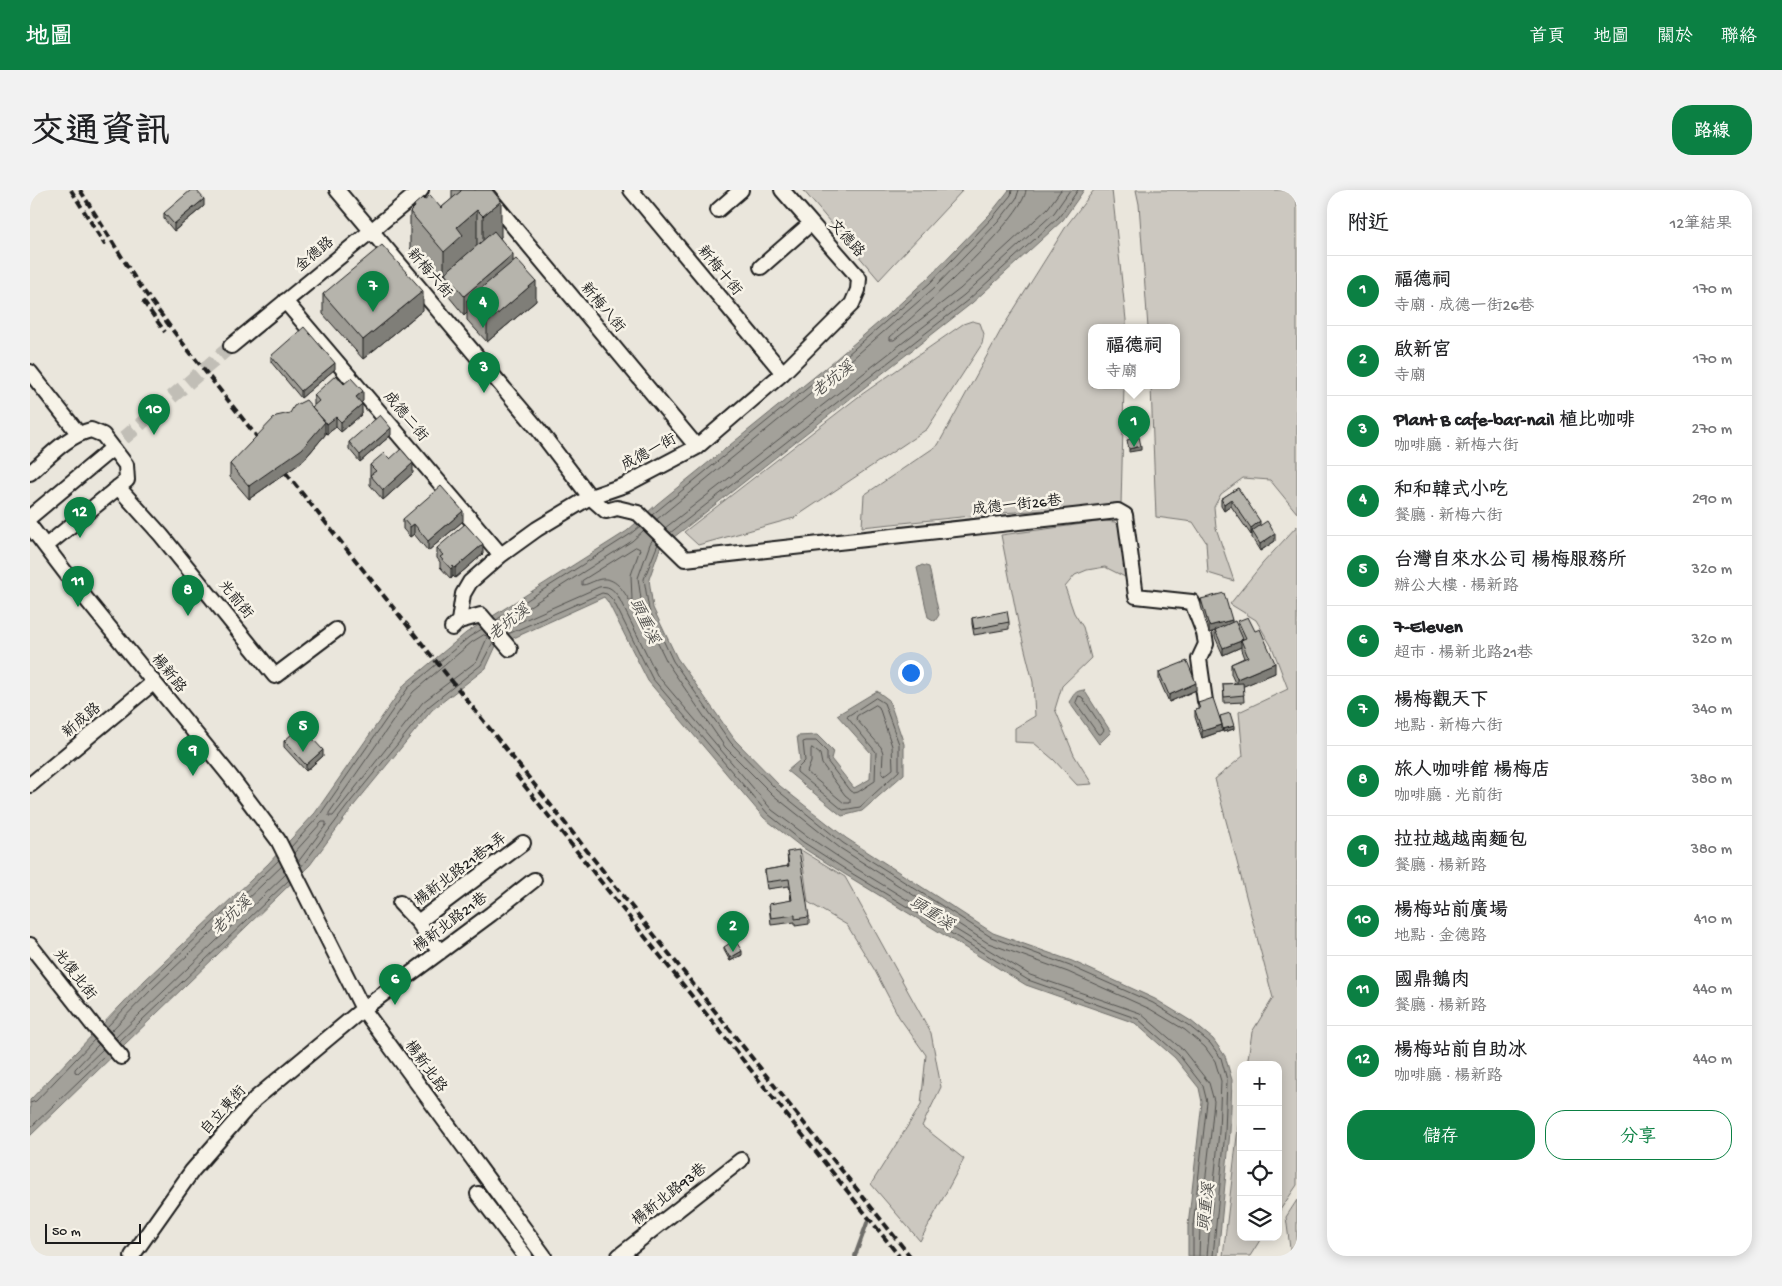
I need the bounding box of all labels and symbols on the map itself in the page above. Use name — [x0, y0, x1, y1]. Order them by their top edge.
street label: 文德路 — [824, 216, 868, 262]
street label: 金德路 — [291, 233, 338, 276]
street label: 新梅十街 — [693, 242, 746, 300]
street label: 新梅六街 — [403, 245, 456, 303]
pin: 7 — [357, 271, 389, 312]
street label: 新梅八街 — [576, 279, 629, 337]
pin: 4 — [467, 287, 499, 328]
pin: 3 — [468, 352, 500, 393]
water label: 老坑溪 — [808, 357, 860, 403]
street label: 成德二街 — [379, 388, 432, 446]
pin: 10 — [138, 394, 170, 435]
pin: 1 — [1118, 406, 1150, 447]
street label: 成德一街 — [618, 430, 680, 475]
street label: 成德一街26巷 — [971, 491, 1063, 520]
pin: 12 — [64, 497, 96, 538]
pin: 11 — [62, 566, 94, 607]
pin: 8 — [172, 575, 204, 616]
street label: 光前街 — [214, 577, 256, 623]
water label: 頭重溪 — [624, 596, 663, 649]
water label: 老坑溪 — [484, 599, 535, 646]
street label: 楊新路 — [147, 651, 189, 697]
your location — [898, 660, 924, 686]
street label: 新成路 — [59, 700, 105, 742]
pin: 5 — [287, 711, 319, 752]
pin: 9 — [177, 735, 209, 776]
street label: 楊新北路21巷7弄 — [411, 829, 511, 911]
street label: 楊新北路21巷 — [410, 889, 492, 957]
water label: 老坑溪 — [208, 891, 258, 941]
water label: 頭重溪 — [906, 893, 958, 937]
pin: 2 — [717, 911, 749, 952]
street label: 光復北街 — [48, 946, 100, 1004]
pin: 6 — [379, 964, 411, 1005]
street label: 楊新北路 — [400, 1037, 450, 1097]
street label: 自立東街 — [197, 1083, 251, 1139]
street label: 楊新北路93巷 — [629, 1160, 711, 1230]
water label: 頭重溪 — [1195, 1181, 1220, 1232]
scale bar — [45, 1221, 141, 1244]

